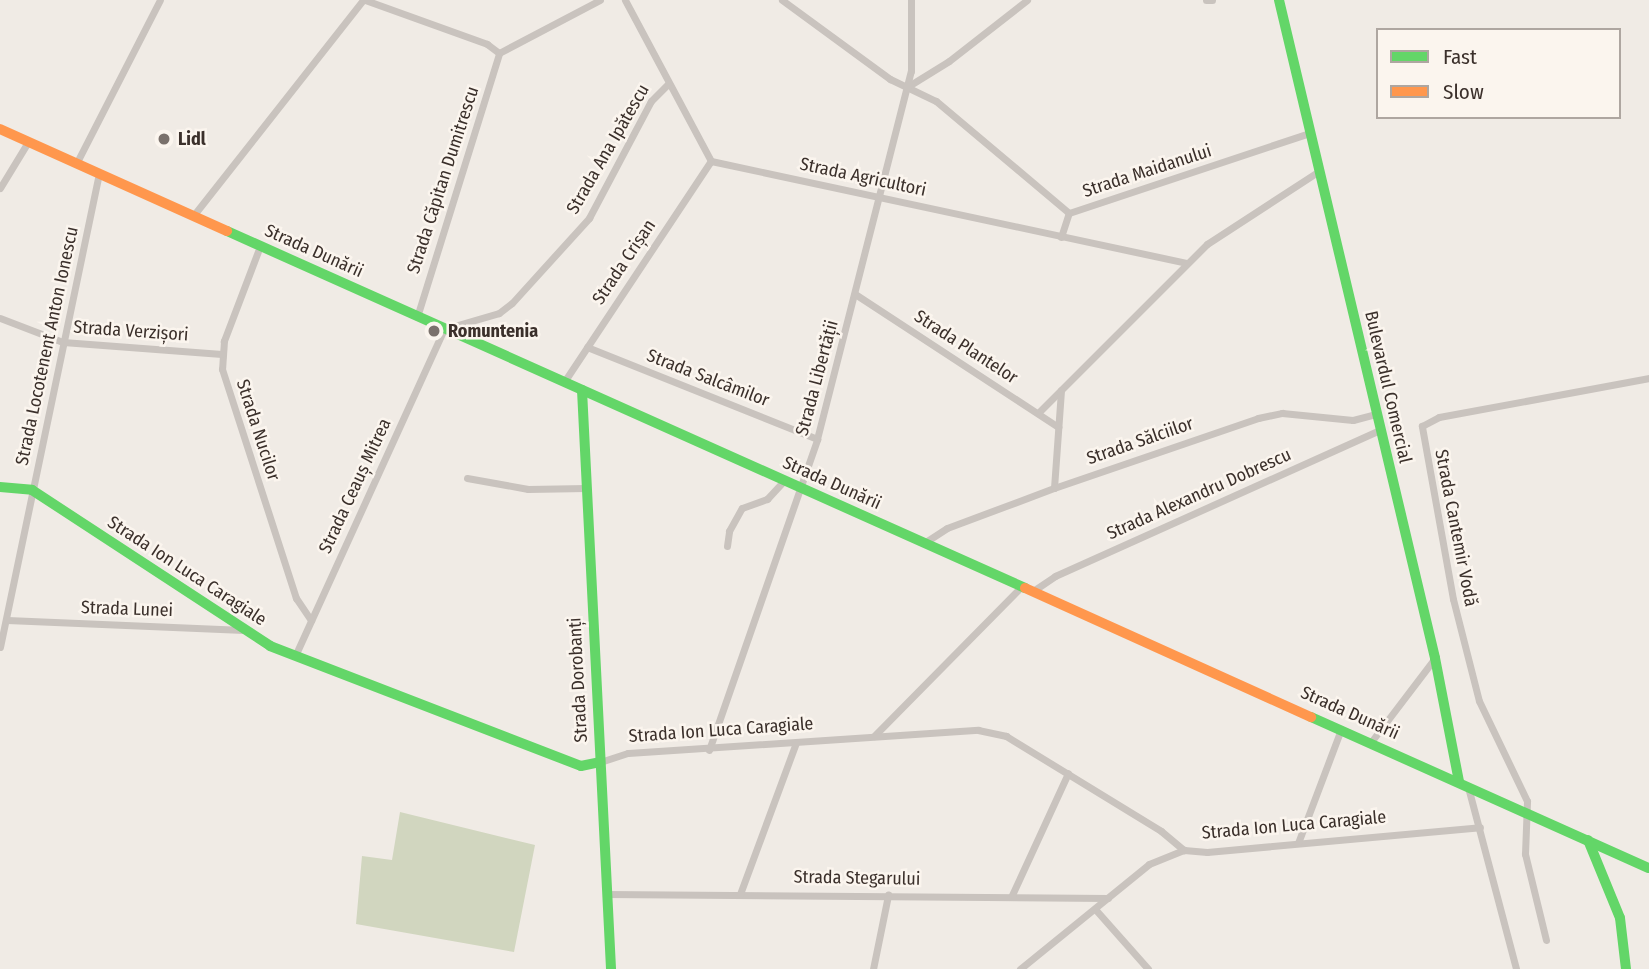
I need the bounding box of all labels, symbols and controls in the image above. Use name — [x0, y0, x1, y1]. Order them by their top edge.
legend — [1376, 28, 1621, 119]
text: Fast — [1443, 44, 1477, 70]
text: Slow — [1443, 79, 1484, 105]
street label: Strada Ana Ipătescu — [562, 80, 654, 218]
street label: Strada Căpitan Dumitrescu — [402, 84, 484, 276]
place label: Lidl — [178, 128, 206, 150]
marker: Lidl — [156, 131, 172, 147]
street label: Strada Maidanului — [1080, 140, 1214, 202]
street label: Strada Agricultori — [798, 153, 928, 201]
street label: Strada Crișan — [588, 215, 660, 309]
street label: Strada Dunării — [261, 220, 367, 282]
street label: Strada Locotenent Anton Ionescu — [11, 225, 83, 467]
street label: Strada Plantelor — [910, 305, 1022, 389]
street label: Bulevardul Comercial — [1360, 309, 1416, 465]
street label: Strada Verzișori — [73, 316, 189, 346]
street label: Strada Libertății — [791, 318, 843, 438]
place label: Romuntenia — [448, 320, 538, 342]
marker: Romuntenia — [426, 323, 442, 339]
street label: Strada Salcâmilor — [644, 345, 772, 411]
street label: Strada Nucilor — [231, 377, 285, 483]
street label: Strada Sălciilor — [1084, 413, 1196, 469]
street label: Strada Ceauș Mitrea — [314, 415, 396, 557]
street label: Strada Alexandru Dobrescu — [1104, 444, 1294, 544]
street label: Strada Cantemir Vodă — [1430, 448, 1482, 608]
street label: Strada Dunării — [779, 452, 885, 514]
street label: Strada Ion Luca Caragiale — [104, 512, 270, 630]
street label: Strada Lunei — [81, 597, 173, 621]
street label: Strada Dorobanți — [564, 617, 592, 743]
street label: Strada Dunării — [1297, 682, 1403, 744]
street label: Strada Ion Luca Caragiale — [628, 713, 814, 747]
street label: Strada Ion Luca Caragiale — [1201, 806, 1387, 844]
street label: Strada Stegarului — [793, 866, 921, 890]

